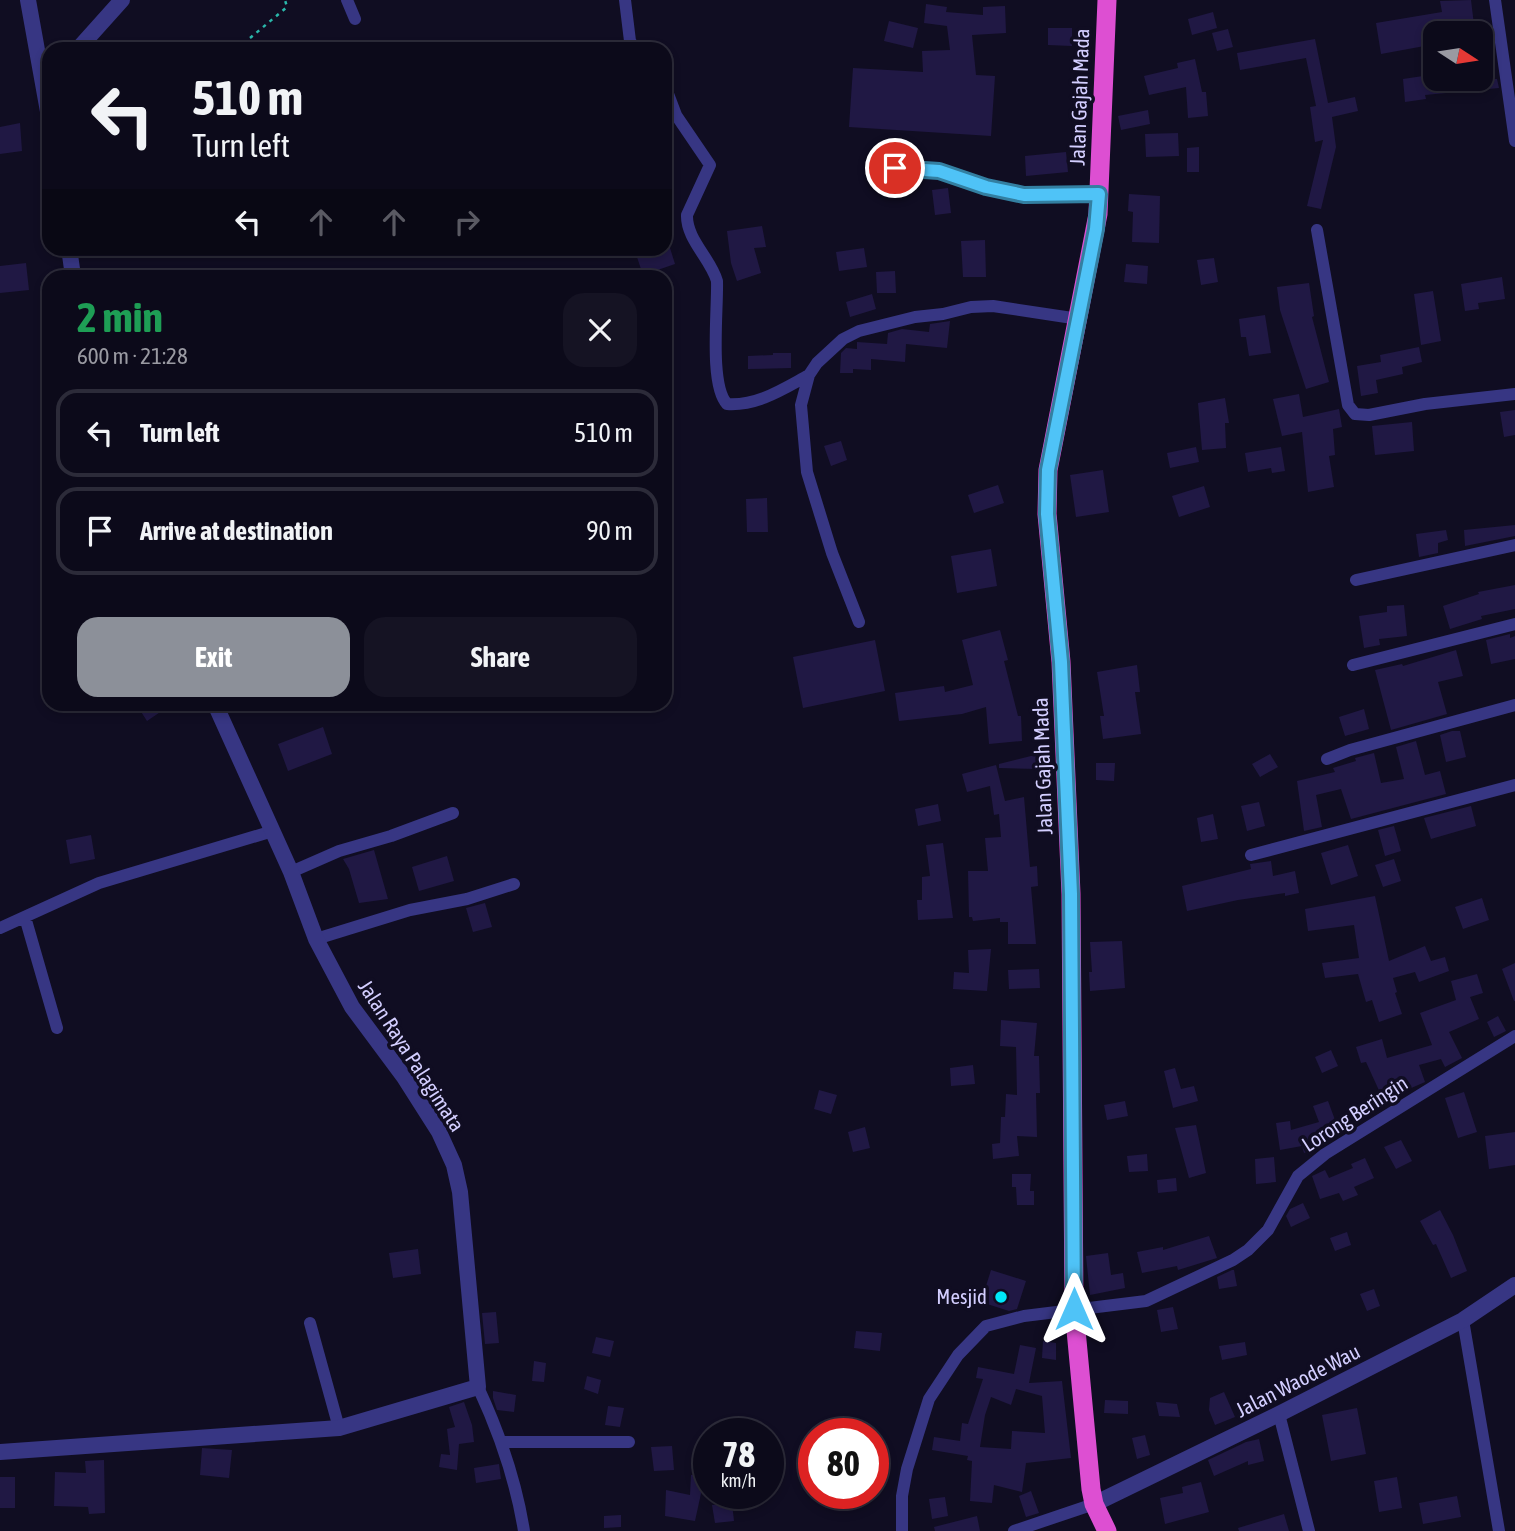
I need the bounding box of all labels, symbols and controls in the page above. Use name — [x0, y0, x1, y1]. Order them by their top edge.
north arrow — [1423, 21, 1493, 91]
map controls — [1423, 21, 1493, 91]
street label: Jalan Gajah Mada — [1065, 28, 1093, 166]
text: 510 m — [192, 69, 303, 125]
icon: left — [77, 70, 168, 161]
text: Turn left — [192, 127, 290, 164]
pin — [865, 138, 925, 198]
icon: arrive — [876, 149, 914, 187]
icon: left — [229, 203, 267, 241]
icon: ahead — [302, 203, 340, 241]
icon: ahead — [375, 203, 413, 241]
icon: right — [448, 203, 486, 241]
text: 2 min — [77, 293, 163, 341]
button: close — [563, 293, 637, 367]
text: 600 m · 21:28 — [77, 343, 188, 369]
icon: left — [81, 414, 119, 452]
text: Turn left — [140, 418, 220, 448]
text: 510 m — [574, 418, 633, 448]
icon: arrive — [81, 512, 119, 550]
text: Arrive at destination — [140, 516, 333, 546]
text: 90 m — [586, 516, 633, 546]
button: Exit — [77, 617, 350, 697]
button: Share — [364, 617, 637, 697]
street label: Jalan Gajah Mada — [1028, 697, 1056, 835]
street label: Jalan Raya Palagimata — [354, 975, 470, 1136]
street label: Lorong Beringin — [1297, 1070, 1412, 1156]
position arrow — [1037, 1272, 1111, 1346]
place label: Mesjid — [936, 1284, 987, 1308]
marker: Mesjid — [993, 1289, 1009, 1305]
street label: Jalan Waode Wau — [1232, 1339, 1364, 1422]
speed limit sign: 80 — [798, 1418, 889, 1509]
text: 78 — [722, 1434, 755, 1474]
text: km/h — [721, 1470, 756, 1491]

